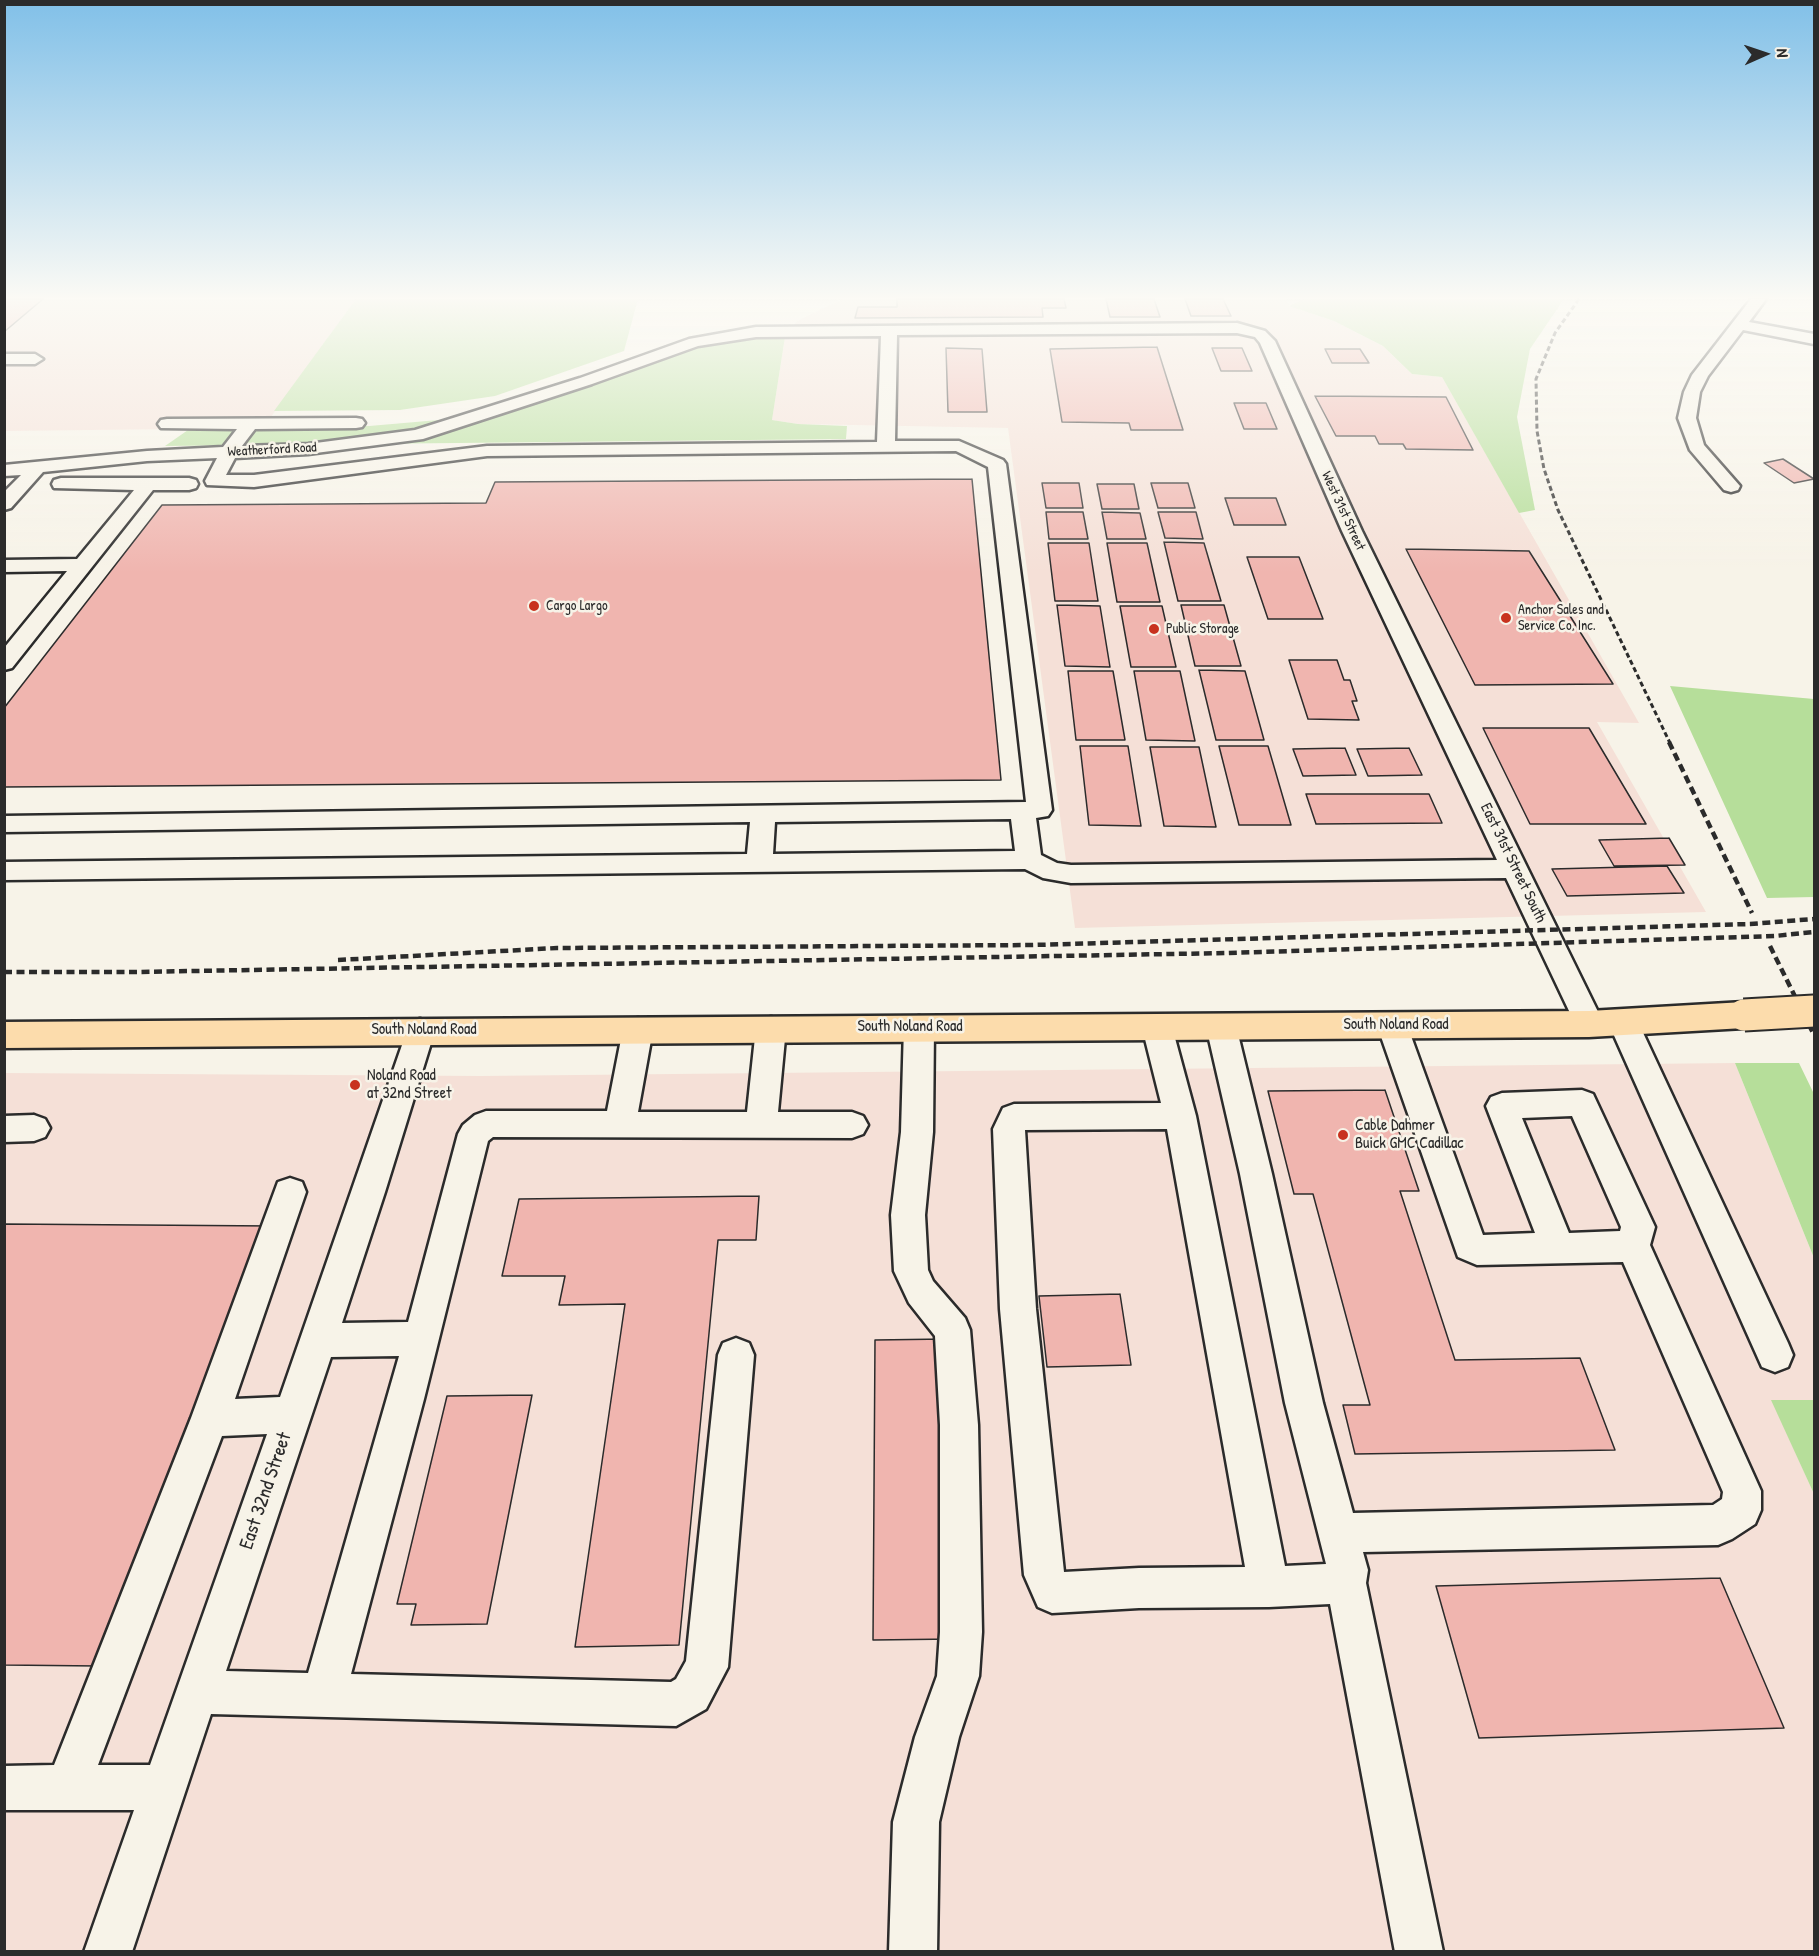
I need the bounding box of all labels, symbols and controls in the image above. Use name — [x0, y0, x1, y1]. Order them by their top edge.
north arrow — [1735, 24, 1795, 84]
text: N — [1772, 48, 1794, 58]
street label: Weatherford Road — [227, 439, 317, 461]
street label: West 31st Street — [1317, 469, 1369, 553]
place label: Cargo Largo — [546, 598, 608, 614]
marker: Cargo Largo — [527, 599, 541, 613]
place label: Anchor Sales and Service Co, Inc. — [1518, 602, 1604, 634]
marker: Anchor Sales and Service Co, Inc. — [1499, 611, 1513, 625]
place label: Public Storage — [1166, 621, 1239, 637]
marker: Public Storage — [1147, 622, 1161, 636]
street label: East 31st Street South — [1476, 800, 1550, 926]
street label: South Noland Road — [1344, 1015, 1448, 1035]
street label: South Noland Road — [858, 1017, 962, 1037]
street label: South Noland Road — [372, 1020, 476, 1040]
place label: Noland Road at 32nd Street — [367, 1066, 452, 1104]
marker: Noland Road at 32nd Street — [348, 1078, 362, 1092]
place label: Cable Dahmer Buick GMC Cadillac — [1355, 1116, 1464, 1154]
marker: Cable Dahmer Buick GMC Cadillac — [1336, 1128, 1350, 1142]
street label: East 32nd Street — [235, 1429, 297, 1553]

